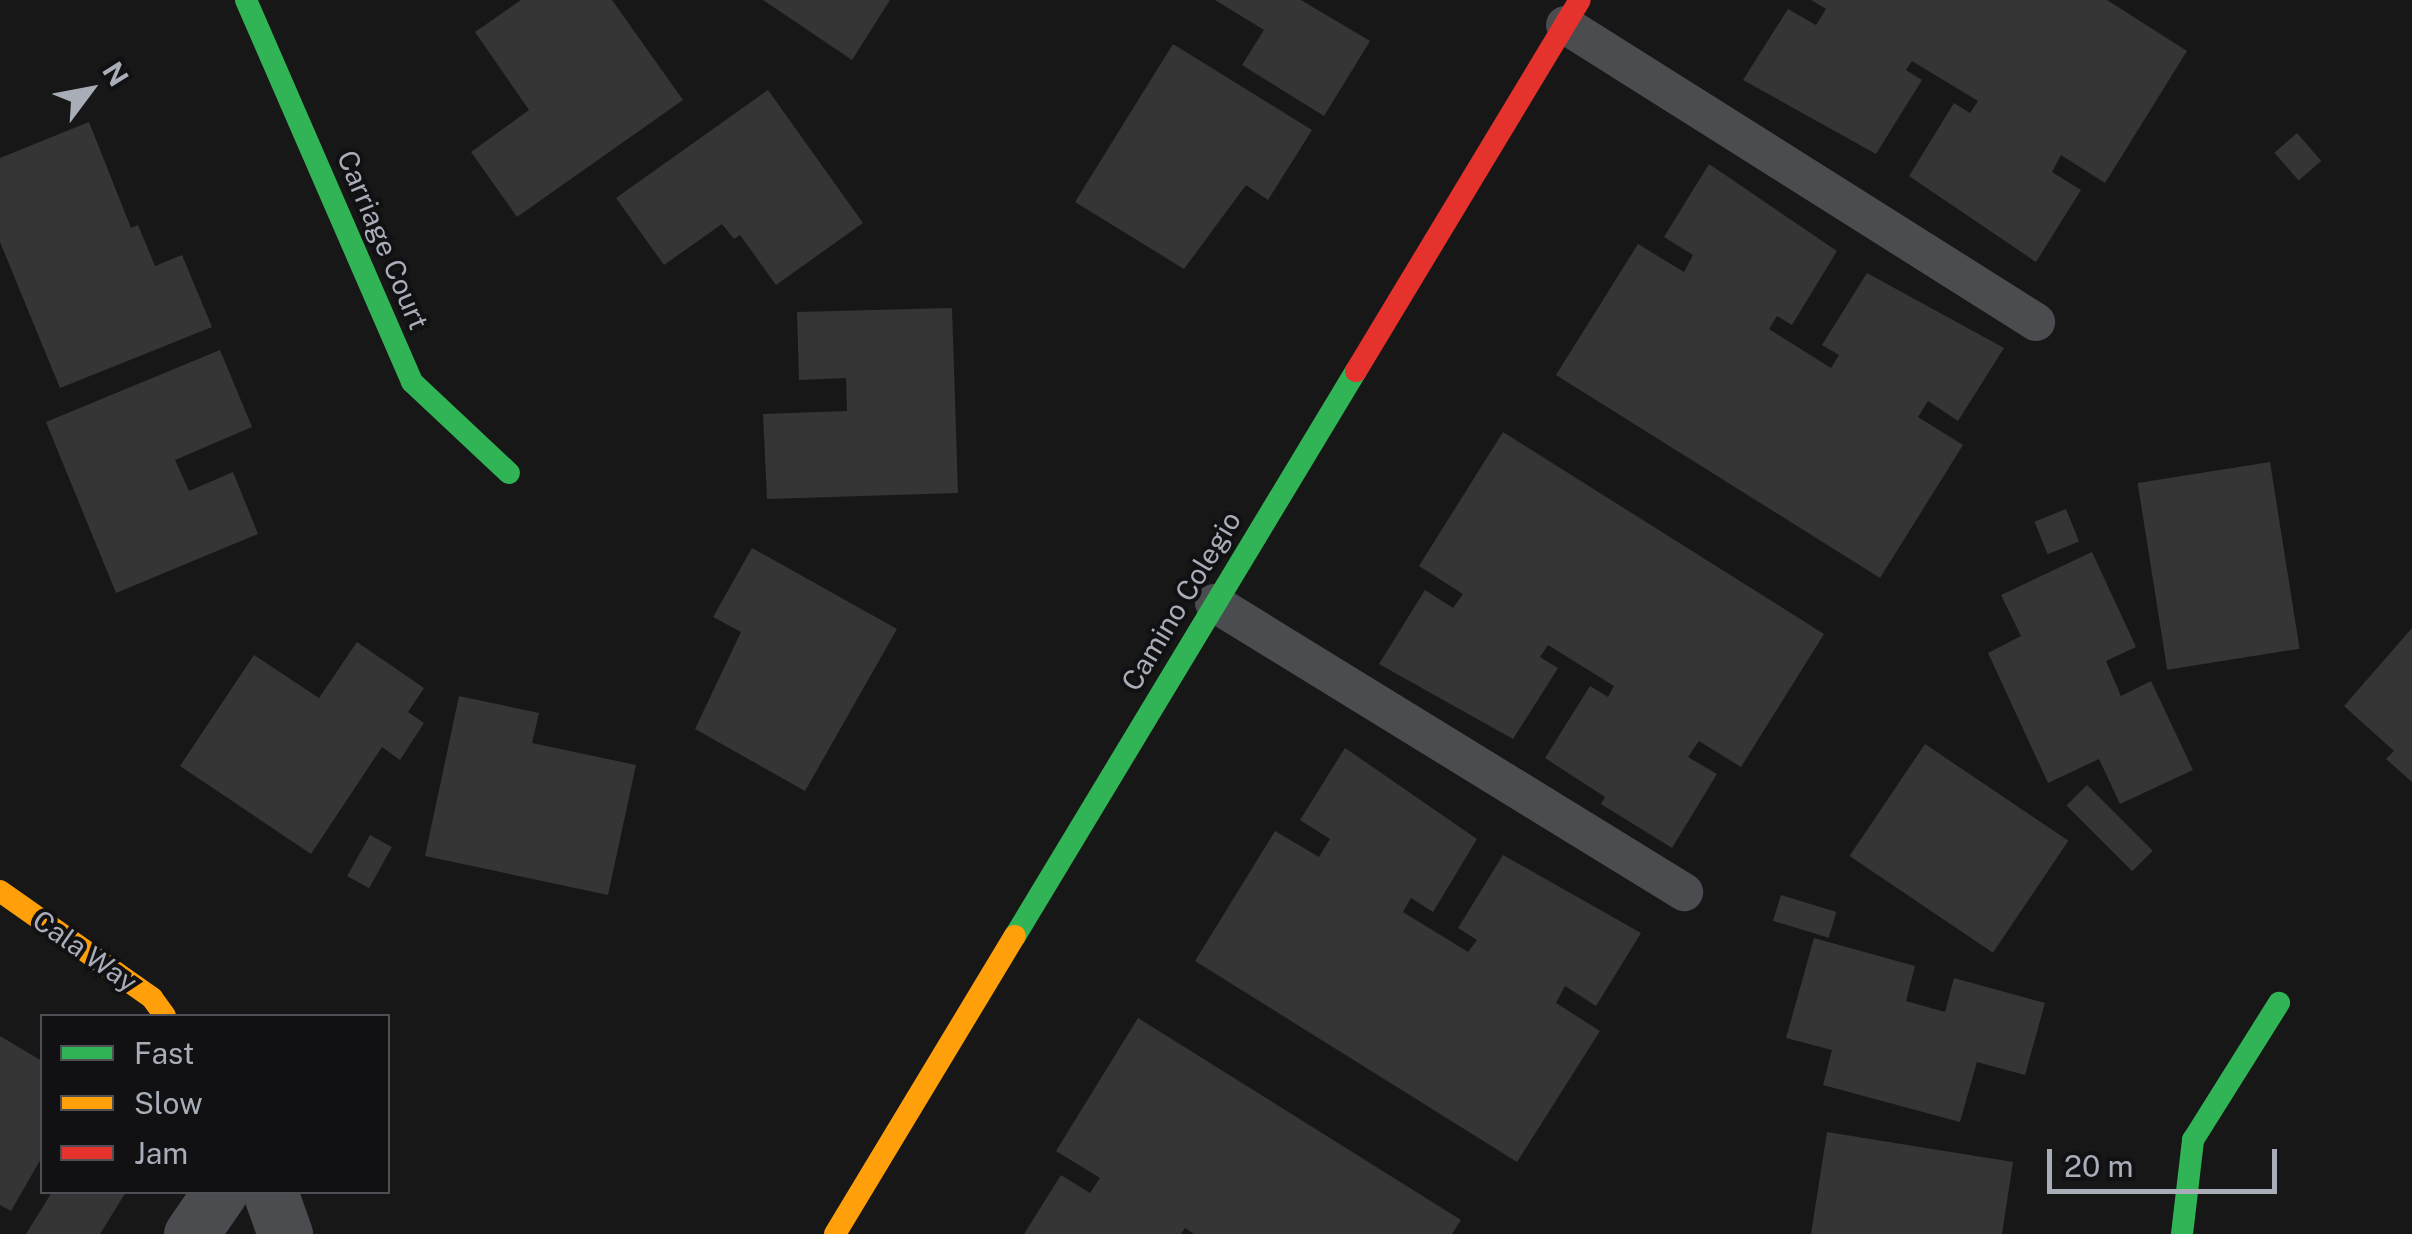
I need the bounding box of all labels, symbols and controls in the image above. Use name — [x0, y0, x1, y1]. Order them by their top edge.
north arrow — [40, 40, 140, 140]
text: N — [96, 56, 136, 92]
street label: Carriage Court — [330, 145, 436, 335]
street label: Camino Colegio — [1114, 505, 1248, 697]
street label: Cala Way — [26, 903, 144, 999]
legend — [40, 1014, 390, 1194]
text: Fast — [134, 1035, 194, 1071]
text: Slow — [134, 1085, 203, 1121]
scale bar — [2052, 1129, 2282, 1191]
text: Jam — [134, 1135, 188, 1171]
text: 20 m — [2064, 1148, 2133, 1184]

